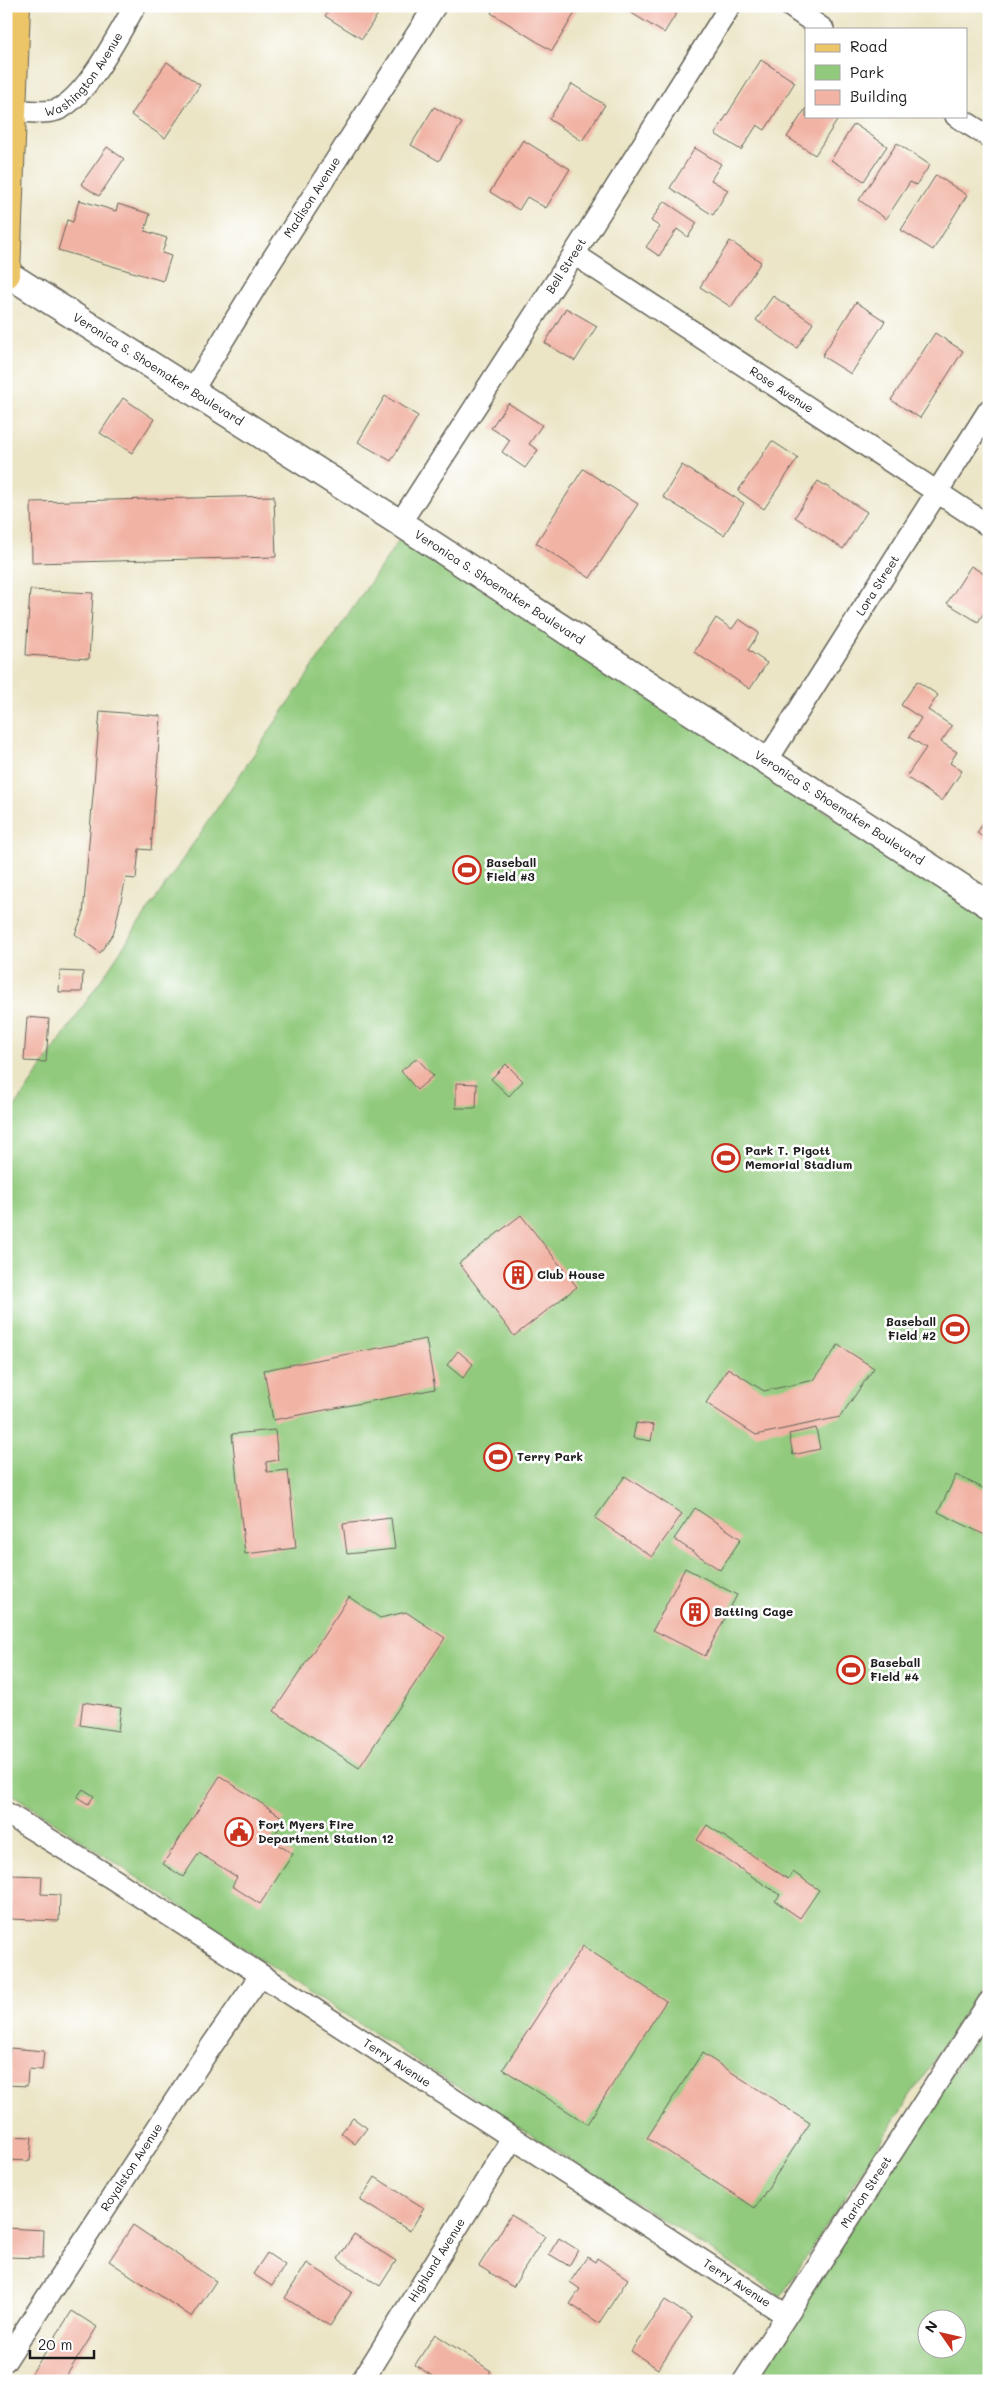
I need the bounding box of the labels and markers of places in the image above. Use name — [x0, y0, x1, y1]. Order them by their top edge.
place label: Baseball Field #3 — [486, 854, 536, 884]
sports icon: Baseball Field #3 — [452, 855, 482, 885]
place label: Park T. Pigott Memorial Stadium — [745, 1142, 852, 1172]
sports icon: Park T. Pigott Memorial Stadium — [711, 1143, 741, 1173]
building icon: Club House — [503, 1260, 533, 1290]
place label: Club House — [537, 1266, 605, 1282]
place label: Baseball Field #2 — [886, 1313, 936, 1343]
sports icon: Baseball Field #2 — [940, 1314, 970, 1344]
sports icon: Terry Park — [483, 1442, 513, 1472]
place label: Terry Park — [517, 1448, 583, 1464]
building icon: Batting Cage — [680, 1597, 710, 1627]
place label: Batting Cage — [714, 1603, 793, 1619]
place label: Baseball Field #4 — [870, 1654, 920, 1684]
sports icon: Baseball Field #4 — [836, 1655, 866, 1685]
place label: Fort Myers Fire Department Station 12 — [258, 1816, 394, 1846]
public building icon: Fort Myers Fire Department Station 12 — [224, 1817, 254, 1847]

